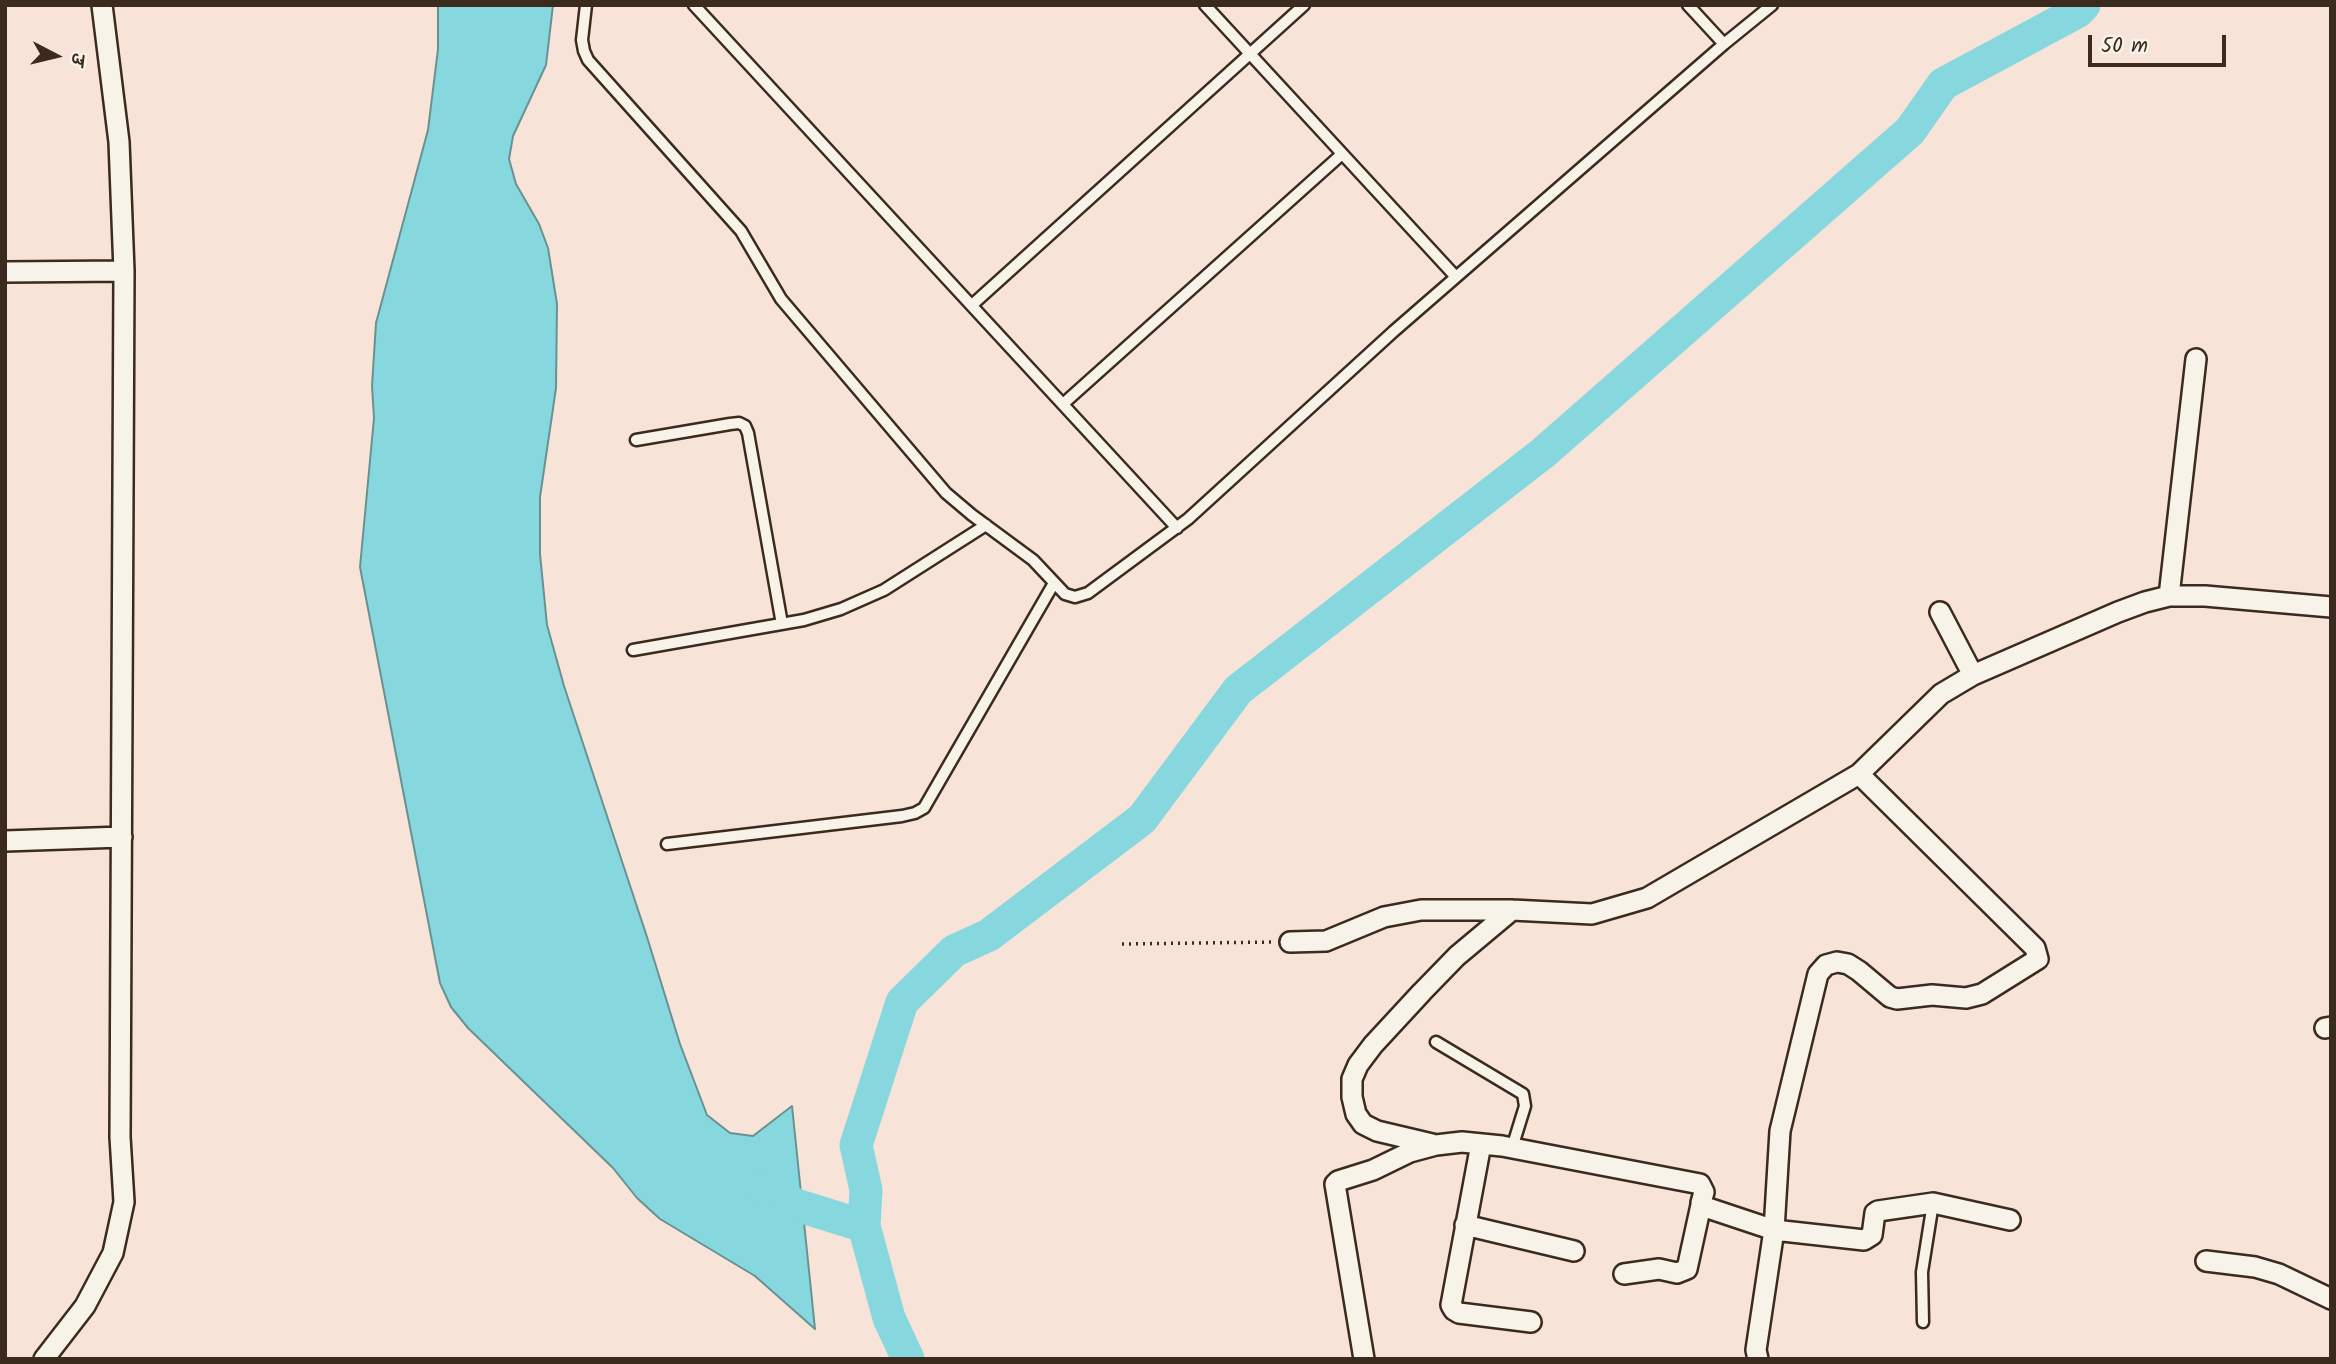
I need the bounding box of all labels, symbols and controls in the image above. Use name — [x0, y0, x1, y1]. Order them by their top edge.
north arrow — [21, 21, 91, 91]
scale bar — [2091, 21, 2229, 65]
text: 50 m — [2101, 30, 2148, 63]
text: उ — [61, 51, 92, 66]

